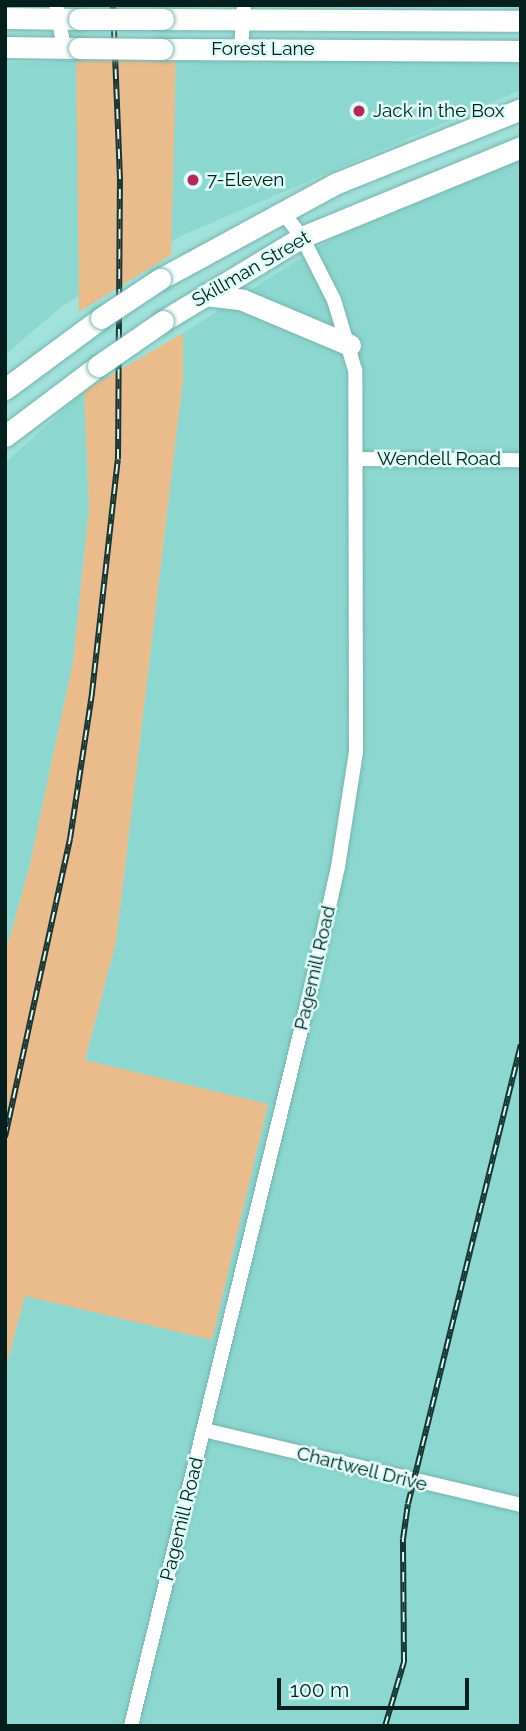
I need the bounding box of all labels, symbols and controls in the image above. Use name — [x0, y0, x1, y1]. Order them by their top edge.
street label: Forest Lane — [211, 38, 315, 60]
place label: Jack in the Box — [373, 100, 504, 122]
marker: Jack in the Box — [351, 103, 367, 119]
place label: 7-Eleven — [207, 169, 284, 191]
marker: 7-Eleven — [185, 172, 201, 188]
street label: Skillman Street — [188, 226, 314, 312]
street label: Wendell Road — [377, 448, 501, 470]
street label: Pagemill Road — [290, 903, 340, 1033]
street label: Chartwell Drive — [294, 1442, 430, 1496]
street label: Pagemill Road — [156, 1454, 208, 1584]
scale bar — [281, 1664, 474, 1708]
text: 100 m — [290, 1677, 349, 1702]

